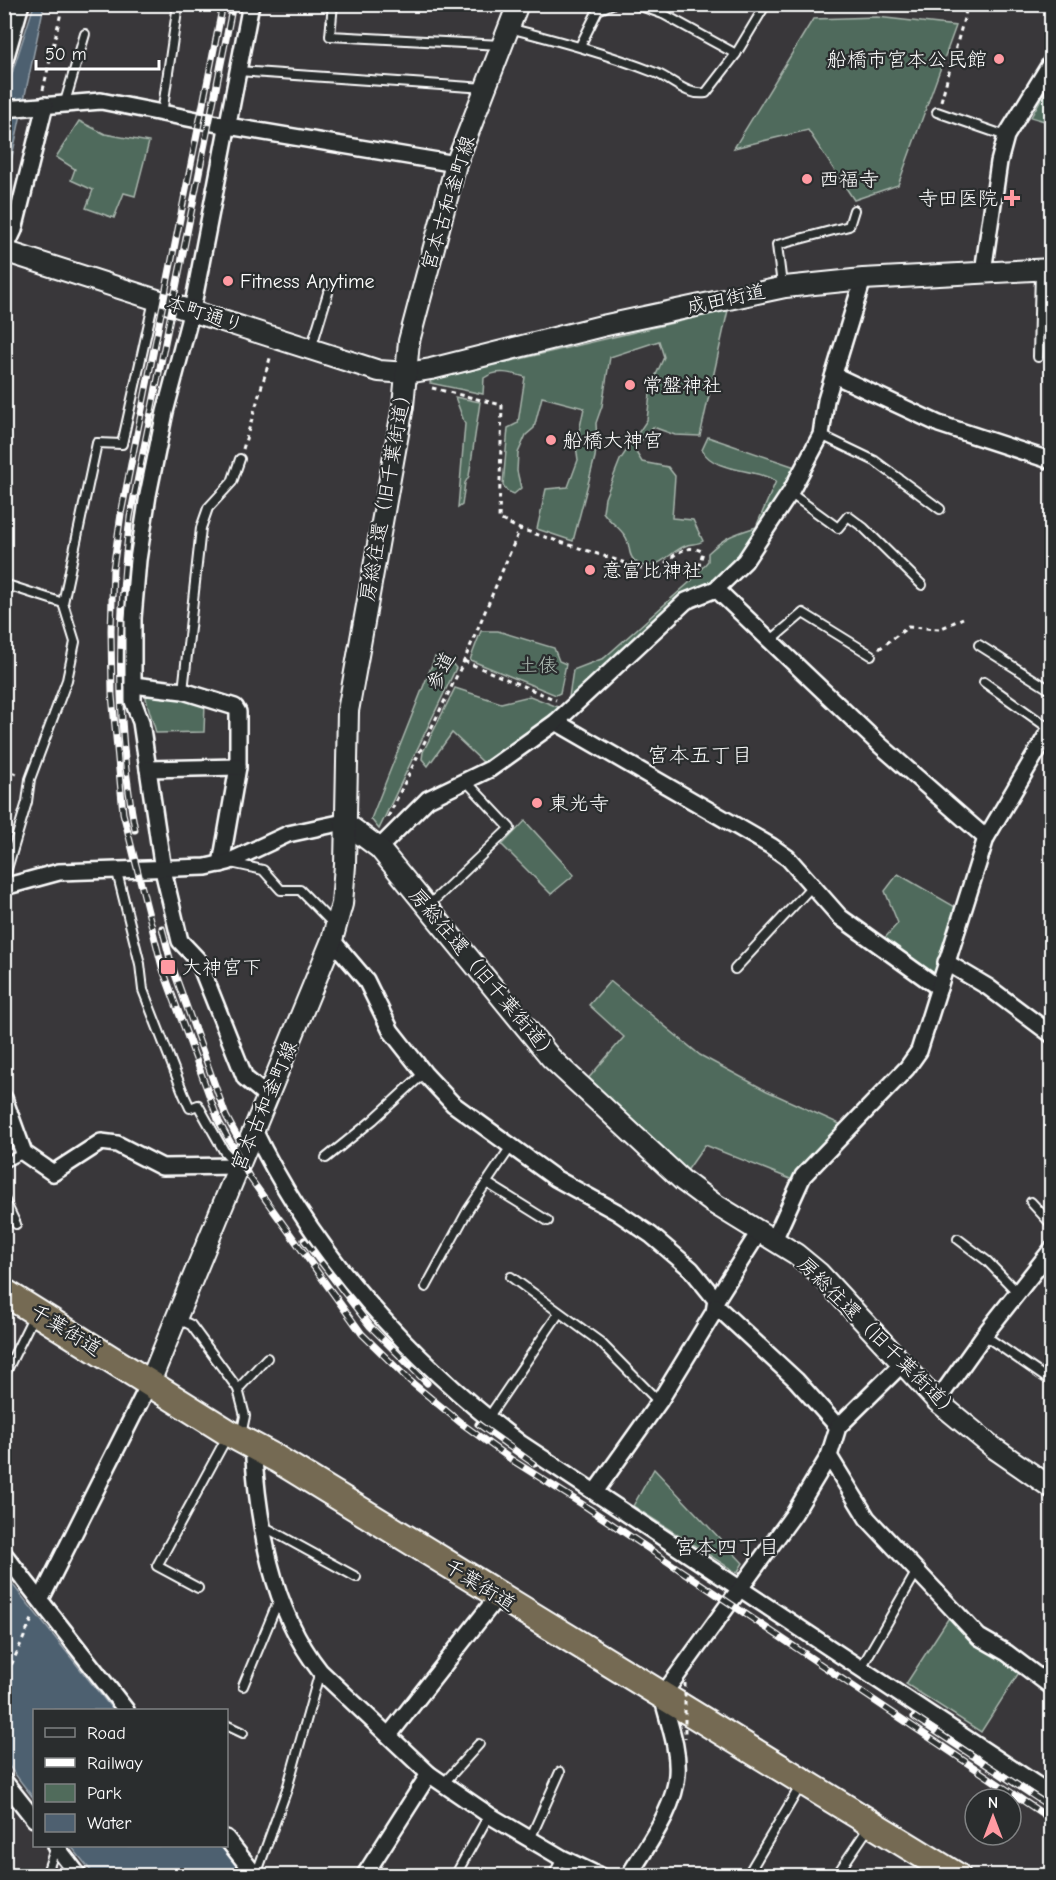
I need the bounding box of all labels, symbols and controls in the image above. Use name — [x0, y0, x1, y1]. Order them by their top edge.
scale bar — [36, 33, 159, 71]
text: 50 m — [45, 44, 87, 65]
place label: 船橋市宮本公民館 — [827, 48, 987, 71]
marker: 船橋市宮本公民館 — [992, 52, 1006, 66]
street label: 宮本古和釜町線 — [417, 133, 479, 273]
place label: 西福寺 — [819, 168, 879, 191]
marker: 西福寺 — [800, 172, 814, 186]
place label: 寺田医院 — [918, 187, 998, 210]
marker: 寺田医院 — [1003, 189, 1021, 207]
place label: Fitness Anytime — [240, 270, 375, 293]
marker: Fitness Anytime — [221, 274, 235, 288]
street label: 成田街道 — [684, 279, 768, 319]
street label: 本町通り — [163, 291, 247, 337]
place label: 常盤神社 — [642, 374, 722, 397]
marker: 常盤神社 — [623, 378, 637, 392]
street label: 房総往還（旧千葉街道） — [356, 383, 416, 603]
place label: 船橋大神宮 — [563, 429, 663, 452]
marker: 船橋大神宮 — [544, 433, 558, 447]
place label: 意富比神社 — [602, 559, 702, 582]
marker: 意富比神社 — [583, 563, 597, 577]
street label: 参道 — [422, 648, 460, 694]
park label: 土俵 — [518, 654, 558, 677]
district label: 宮本五丁目 — [648, 743, 753, 767]
place label: 東光寺 — [549, 792, 609, 815]
marker: 東光寺 — [530, 796, 544, 810]
street label: 房総往還（旧千葉街道） — [404, 883, 564, 1067]
place label: 大神宮下 — [182, 956, 262, 979]
marker: 大神宮下 — [159, 958, 177, 976]
street label: 宮本古和釜町線 — [226, 1037, 302, 1175]
street label: 房総往還（旧千葉街道） — [793, 1252, 965, 1424]
street label: 千葉街道 — [26, 1299, 106, 1361]
district label: 宮本四丁目 — [675, 1535, 780, 1559]
street label: 千葉街道 — [440, 1554, 520, 1616]
legend — [33, 1709, 228, 1847]
text: Road — [87, 1723, 126, 1744]
text: Railway — [87, 1753, 144, 1774]
text: Park — [87, 1783, 122, 1804]
north arrow — [963, 1787, 1023, 1847]
text: N — [988, 1794, 998, 1812]
text: Water — [87, 1813, 132, 1834]

